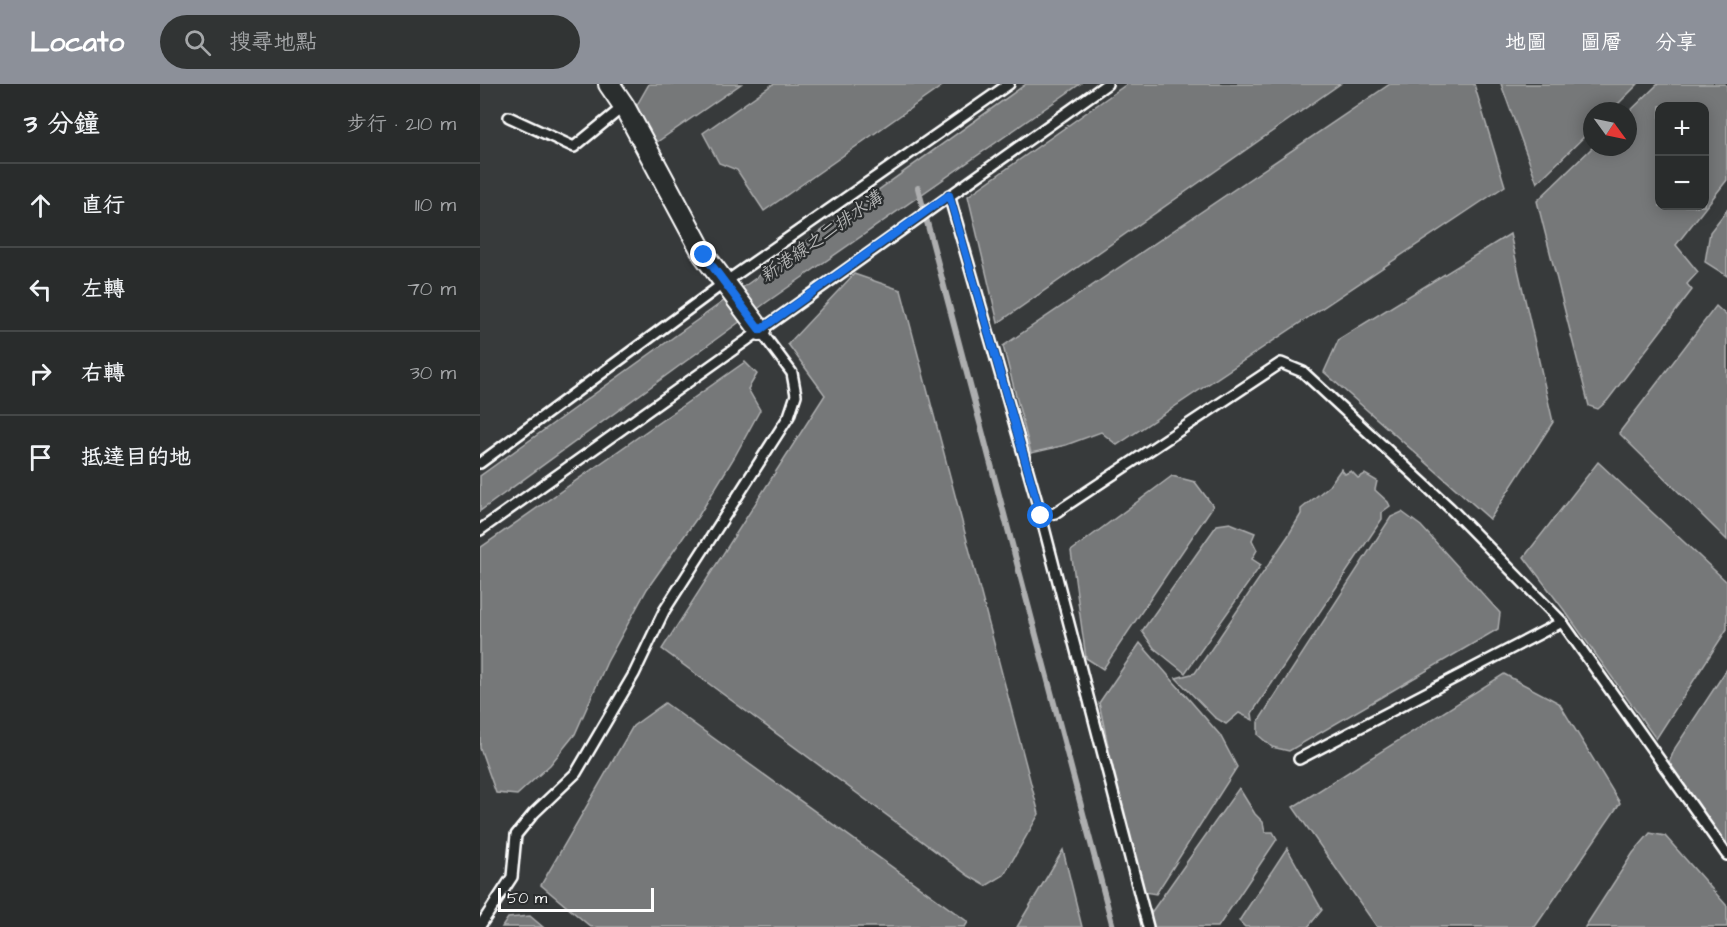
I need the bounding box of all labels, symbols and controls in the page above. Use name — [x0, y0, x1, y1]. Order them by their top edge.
search box — [160, 15, 580, 69]
text: Locato — [30, 23, 124, 62]
icon: search — [181, 26, 214, 59]
text: 搜尋地點 — [229, 27, 317, 58]
text: 地圖 — [1505, 28, 1547, 57]
text: 圖層 — [1580, 28, 1622, 57]
text: 分享 — [1655, 28, 1697, 57]
north arrow — [1583, 102, 1637, 156]
map controls — [1655, 102, 1709, 210]
button: + — [1655, 102, 1709, 156]
text: 3 分鐘 — [24, 106, 100, 142]
text: 步行 · 210 m — [347, 110, 456, 138]
button: − — [1655, 156, 1709, 210]
water label: 新港線之二排水溝 — [755, 184, 889, 289]
icon: ahead — [24, 189, 57, 222]
text: 直行 — [81, 190, 125, 221]
text: 110 m — [415, 191, 456, 219]
route end — [690, 241, 716, 267]
icon: left — [24, 273, 57, 306]
text: 左轉 — [81, 274, 125, 305]
text: 70 m — [408, 275, 456, 303]
icon: right — [24, 357, 57, 390]
text: 右轉 — [81, 358, 125, 389]
text: 30 m — [410, 359, 456, 387]
icon: arrive — [24, 441, 57, 474]
text: 抵達目的地 — [81, 442, 191, 473]
route start — [1027, 502, 1053, 528]
scale bar — [498, 885, 654, 912]
text: 50 m — [507, 887, 547, 909]

